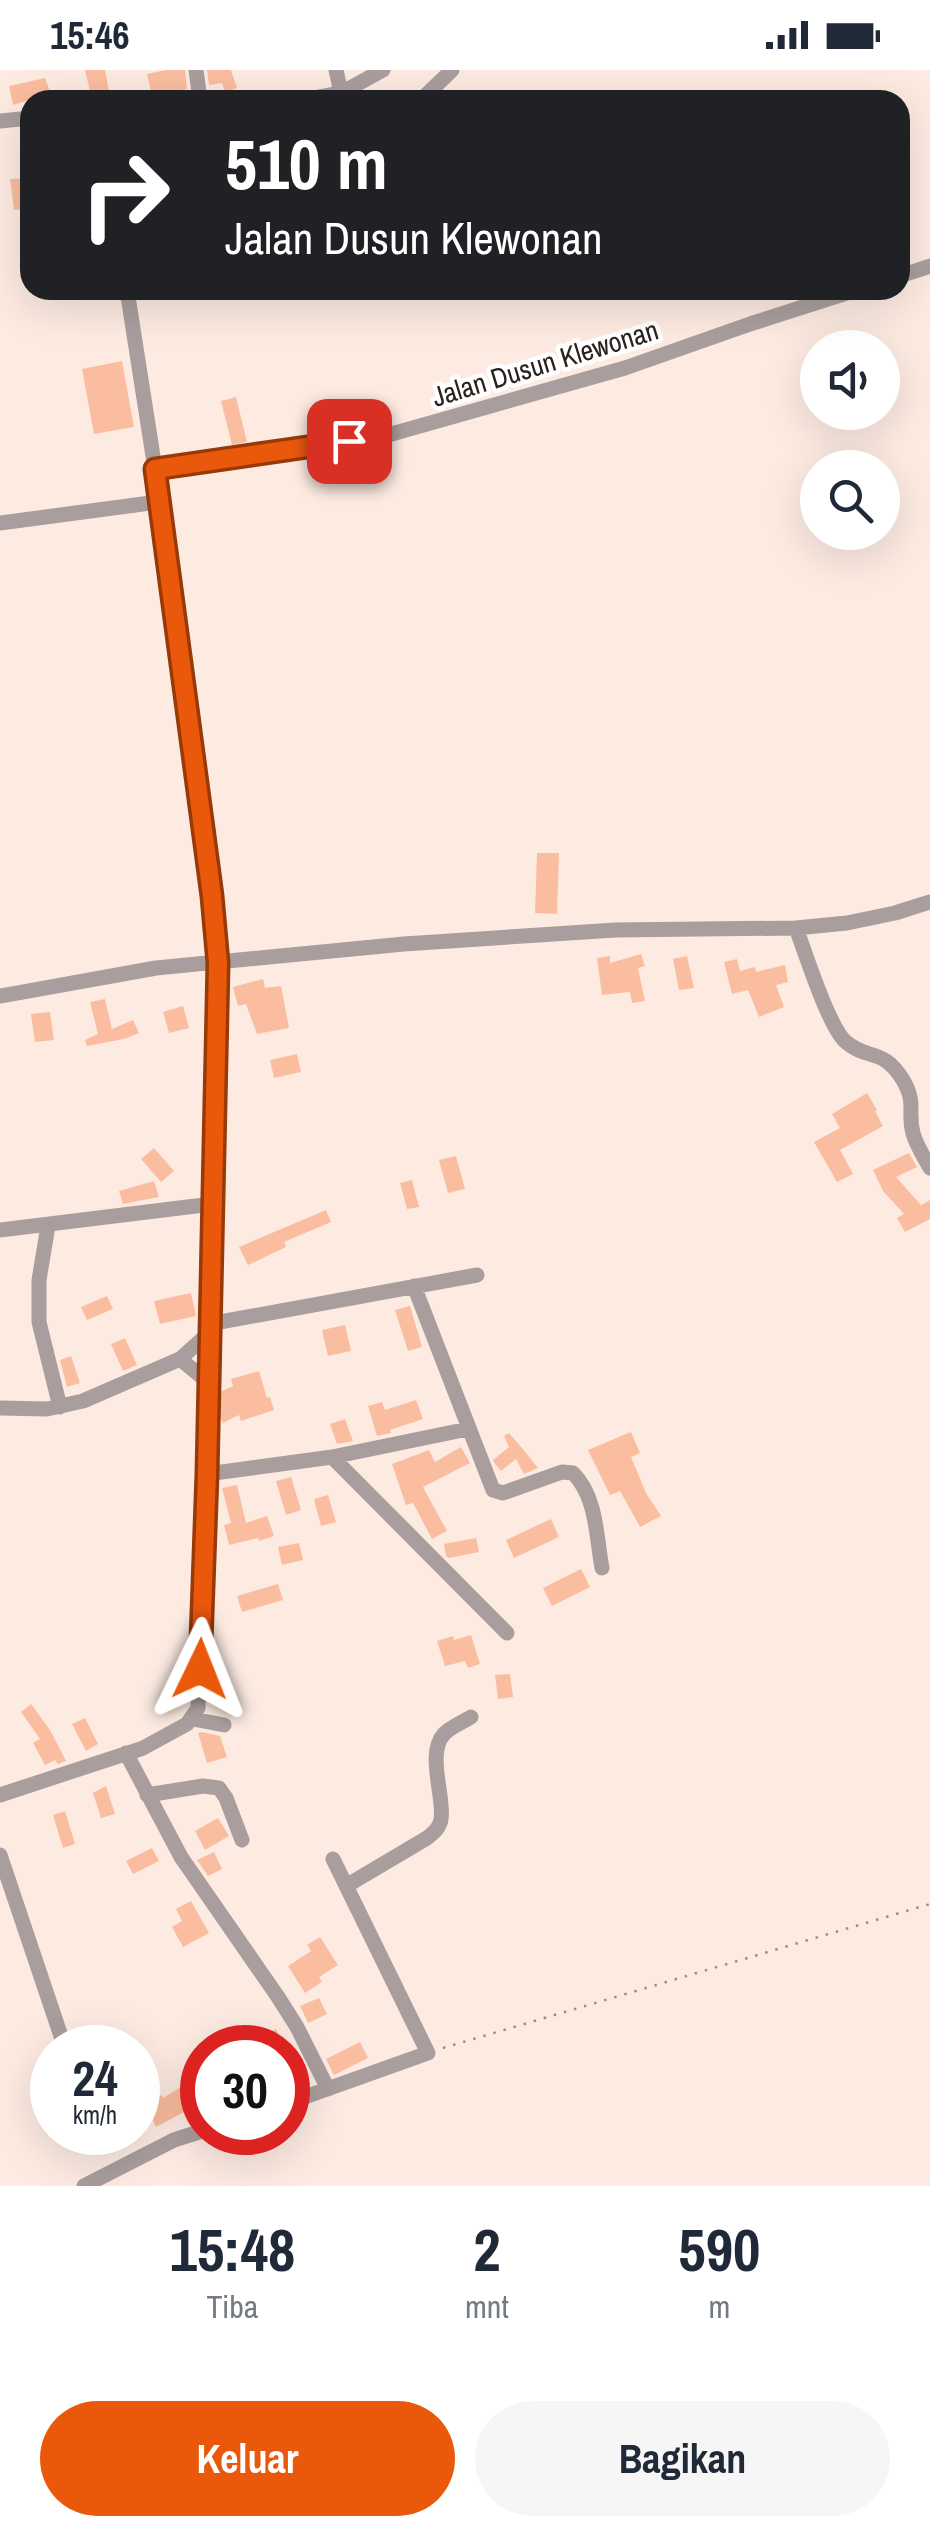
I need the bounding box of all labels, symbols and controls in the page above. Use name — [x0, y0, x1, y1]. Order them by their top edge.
text: 15:46 — [50, 10, 130, 61]
text: 510 m — [225, 117, 388, 211]
icon: right — [60, 130, 190, 260]
text: Jalan Dusun Klewonan — [225, 207, 602, 268]
street label: Jalan Dusun Klewonan — [427, 310, 663, 416]
map controls — [800, 330, 900, 550]
button: sound — [800, 330, 900, 430]
pin — [307, 399, 392, 484]
icon: arrive — [322, 414, 377, 469]
button: search — [800, 450, 900, 550]
position arrow — [148, 1617, 252, 1721]
speed limit sign: 30 — [180, 2025, 310, 2155]
text: 24 — [72, 2044, 118, 2112]
text: km/h — [73, 2098, 117, 2132]
text: 15:48 — [170, 2209, 295, 2290]
text: 2 — [473, 2209, 501, 2290]
text: 590 — [678, 2209, 760, 2290]
text: Tiba — [207, 2285, 258, 2328]
text: mnt — [465, 2285, 509, 2328]
text: m — [708, 2285, 730, 2328]
button: Keluar — [40, 2401, 455, 2516]
button: Bagikan — [475, 2401, 890, 2516]

